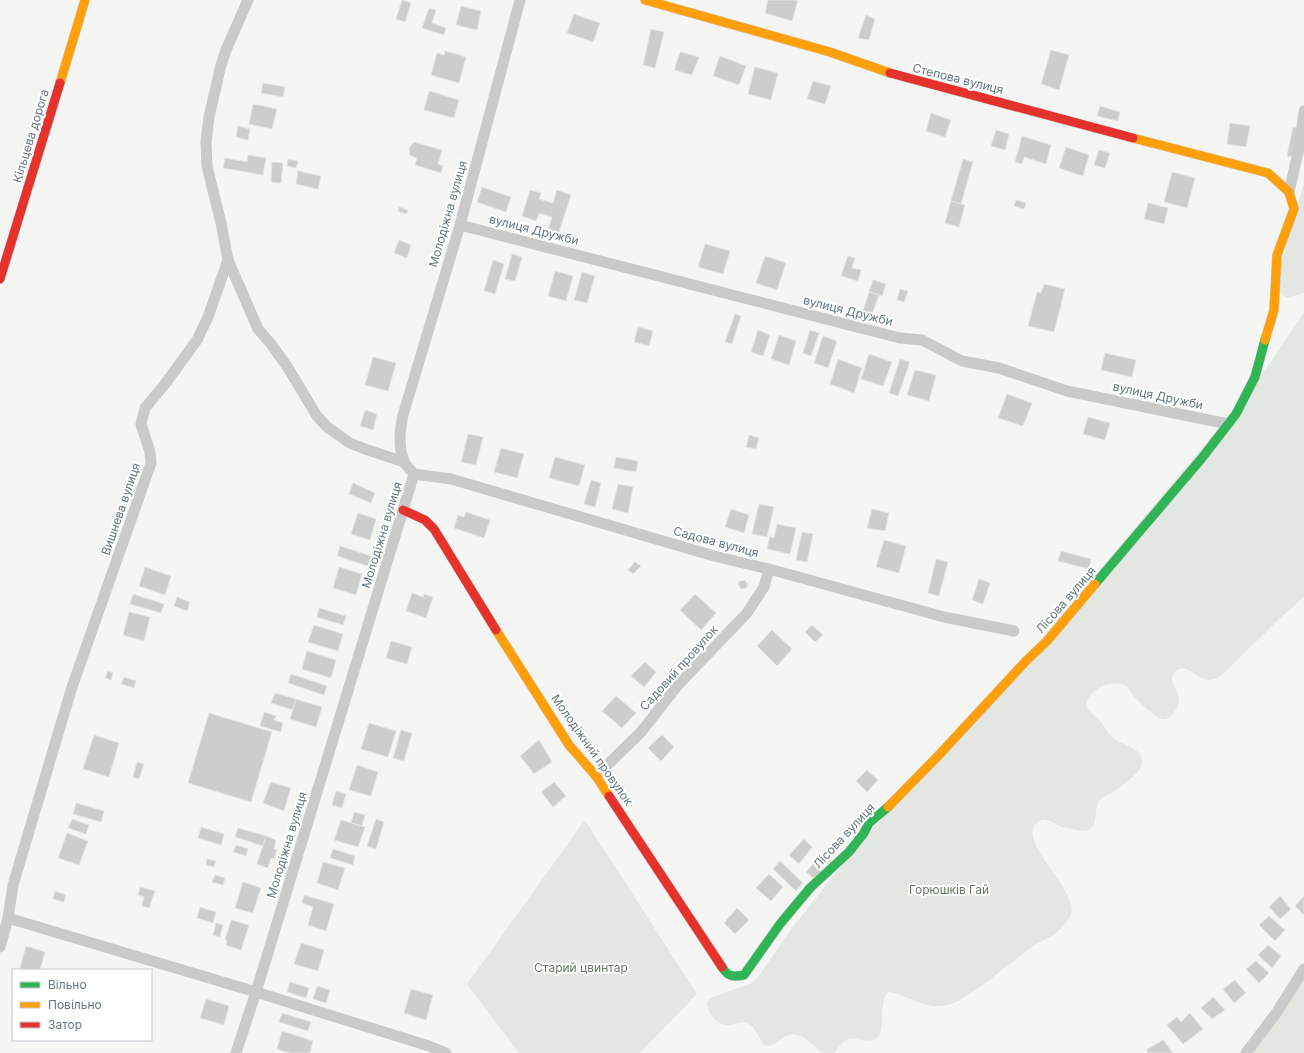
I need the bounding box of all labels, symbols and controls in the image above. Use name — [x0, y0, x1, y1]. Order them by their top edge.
street label: Степова вулиця — [911, 60, 1005, 97]
street label: Кільцева дорога — [9, 87, 52, 184]
street label: Молодіжна вулиця — [425, 159, 470, 269]
street label: вулиця Дружби — [488, 211, 580, 248]
street label: вулиця Дружби — [802, 292, 894, 329]
street label: вулиця Дружби — [1112, 379, 1205, 412]
street label: Вишнева вулиця — [98, 461, 143, 557]
street label: Молодіжна вулиця — [358, 480, 405, 590]
street label: Садова вулиця — [672, 523, 761, 560]
street label: Лісова вулиця — [1033, 563, 1099, 636]
street label: Садовий провулок — [636, 621, 721, 713]
street label: Молодіжний провулок — [548, 691, 637, 809]
street label: Молодіжна вулиця — [263, 790, 310, 900]
street label: Лісова вулиця — [810, 800, 878, 871]
park label: Горюшків Гай — [909, 882, 989, 897]
park label: Старий цвинтар — [534, 960, 628, 975]
legend — [12, 969, 152, 1041]
text: Вільно — [48, 977, 87, 992]
text: Повільно — [48, 997, 102, 1012]
text: Затор — [48, 1017, 82, 1032]

